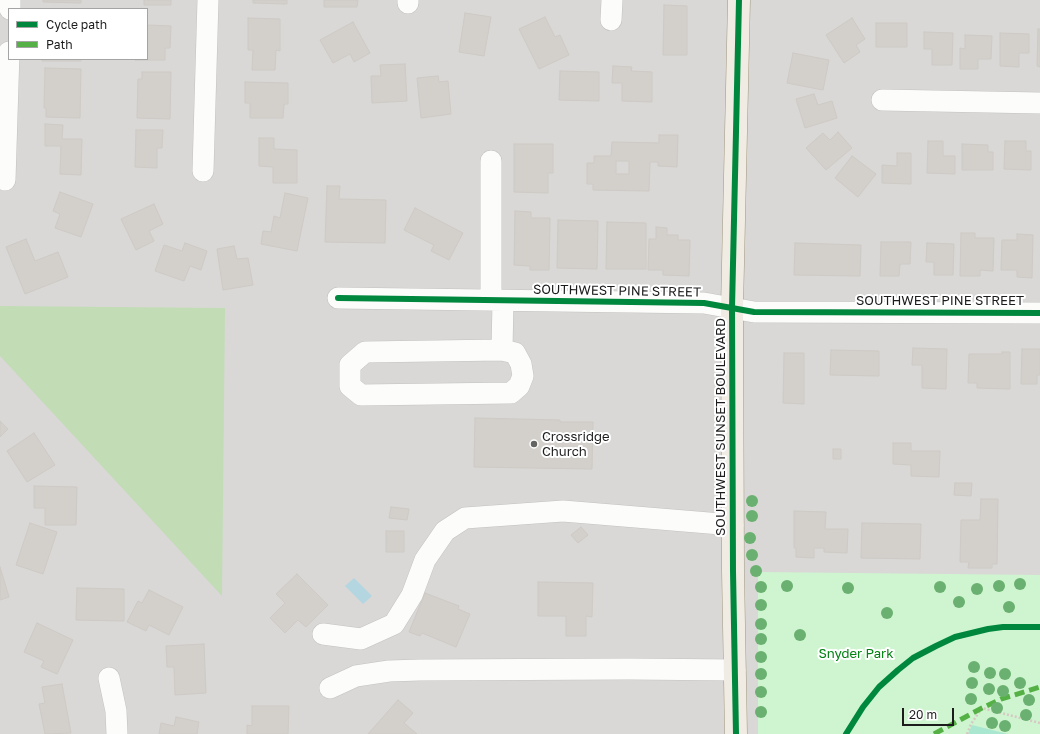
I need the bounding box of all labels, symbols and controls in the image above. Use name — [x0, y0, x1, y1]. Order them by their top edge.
legend — [8, 8, 148, 60]
text: Cycle path — [46, 17, 107, 32]
text: Path — [46, 37, 73, 52]
street label: SOUTHWEST PINE STREET — [533, 282, 701, 300]
street label: SOUTHWEST PINE STREET — [856, 293, 1024, 309]
street label: SOUTHWEST SUNSET BOULEVARD — [713, 318, 729, 536]
place label: Crossridge Church — [542, 429, 609, 460]
marker: Crossridge Church — [529, 439, 539, 449]
park label: Snyder Park — [818, 646, 894, 662]
scale bar — [904, 700, 956, 726]
text: 20 m — [909, 707, 937, 722]

